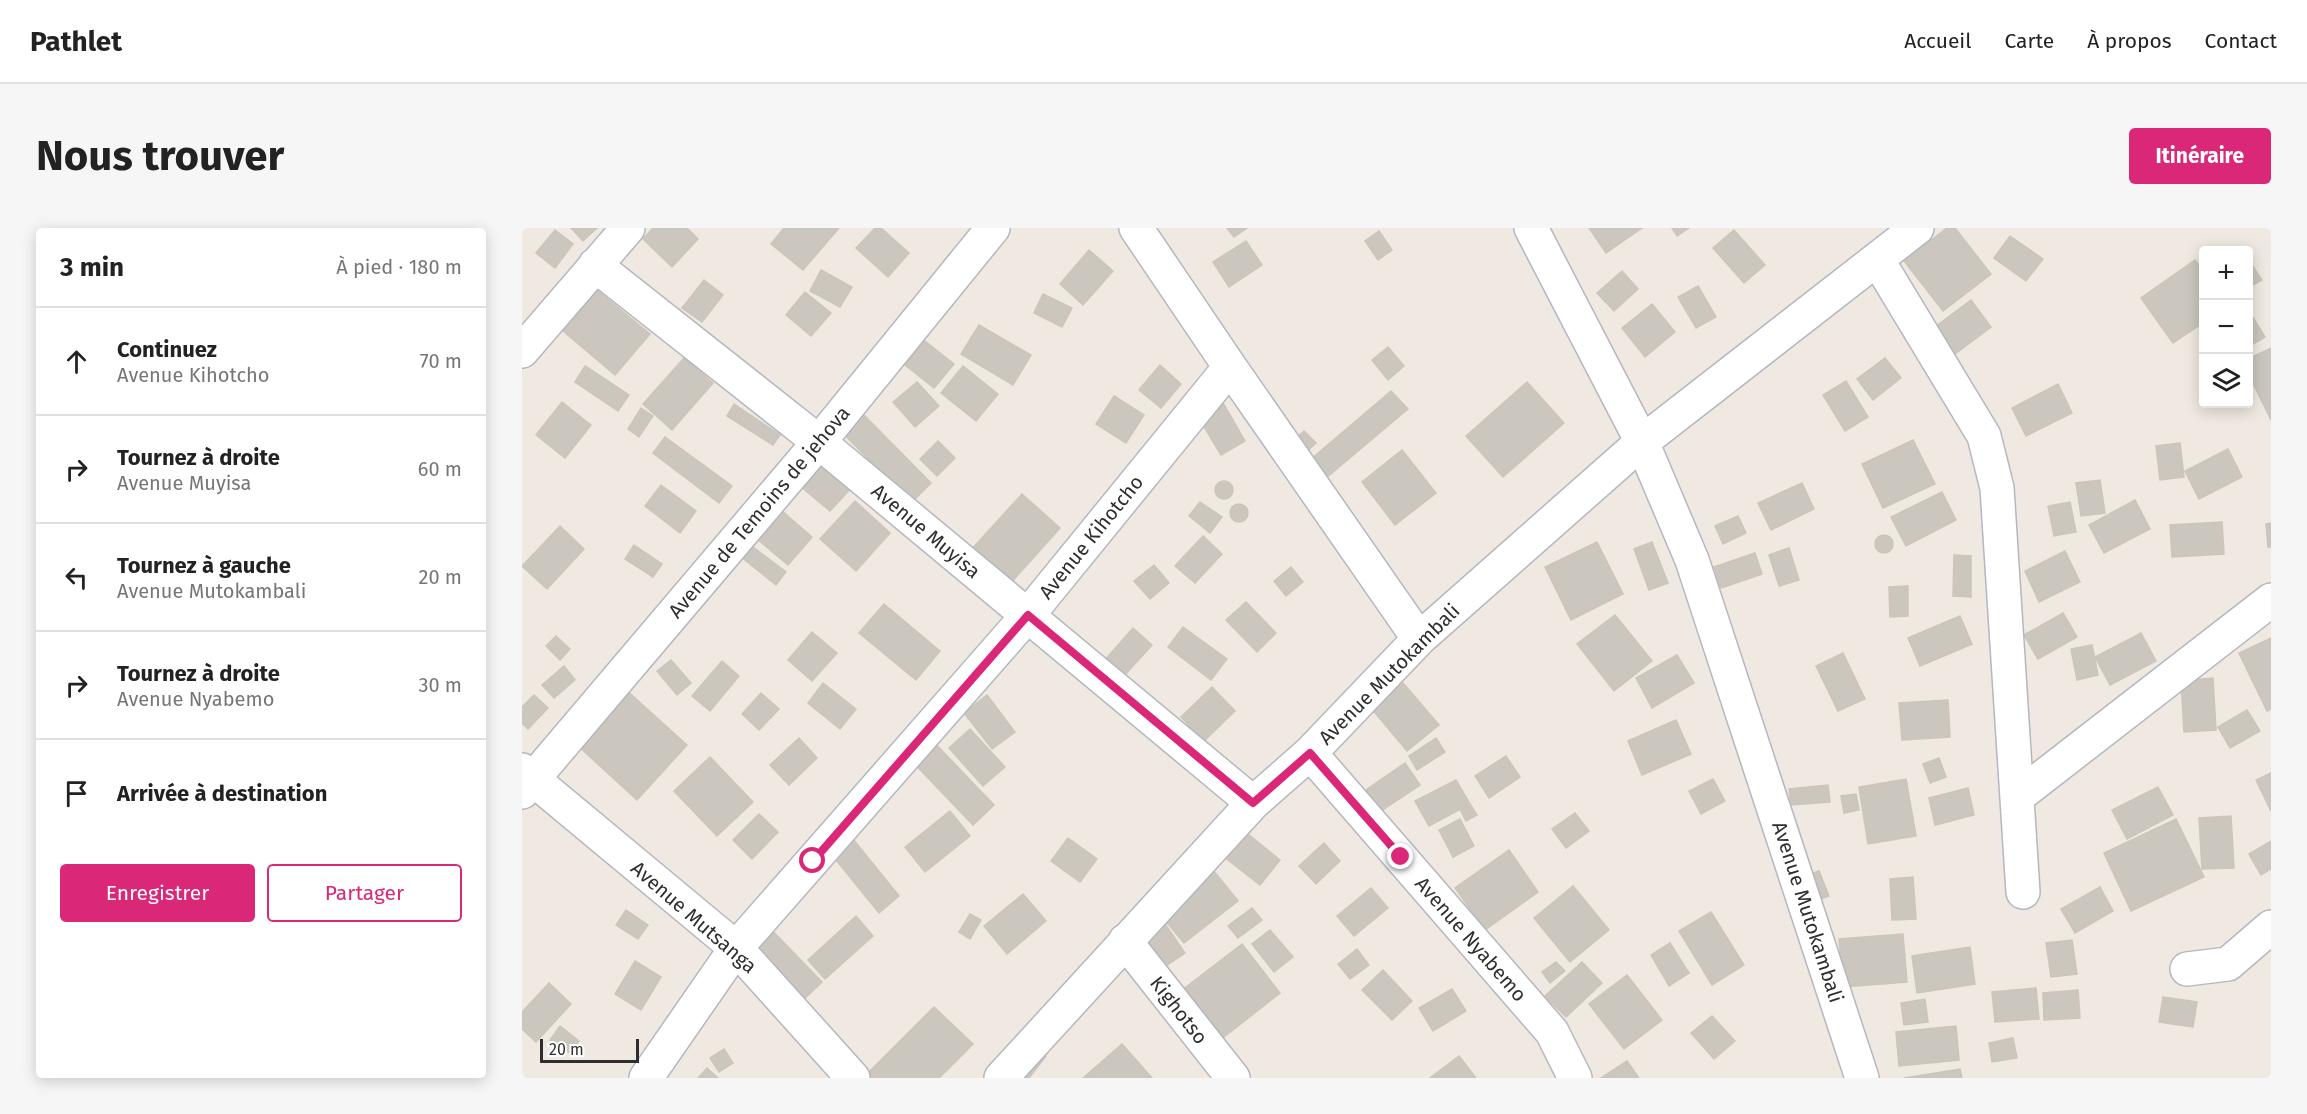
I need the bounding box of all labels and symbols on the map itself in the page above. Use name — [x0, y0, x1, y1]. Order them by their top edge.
street label: Avenue de Temoins de jehova — [663, 401, 855, 623]
street label: Avenue Kihotcho — [1034, 470, 1148, 604]
street label: Avenue Muyisa — [867, 479, 985, 583]
street label: Avenue Mutokambali — [1314, 599, 1464, 749]
street label: Avenue Mutokambali — [1767, 818, 1849, 1006]
route end — [1387, 843, 1413, 869]
route start — [799, 847, 825, 873]
street label: Avenue Mutsanga — [626, 856, 762, 978]
street label: Avenue Nyabemo — [1410, 872, 1532, 1006]
street label: Kighotso — [1145, 971, 1213, 1049]
scale bar — [540, 1036, 639, 1064]

